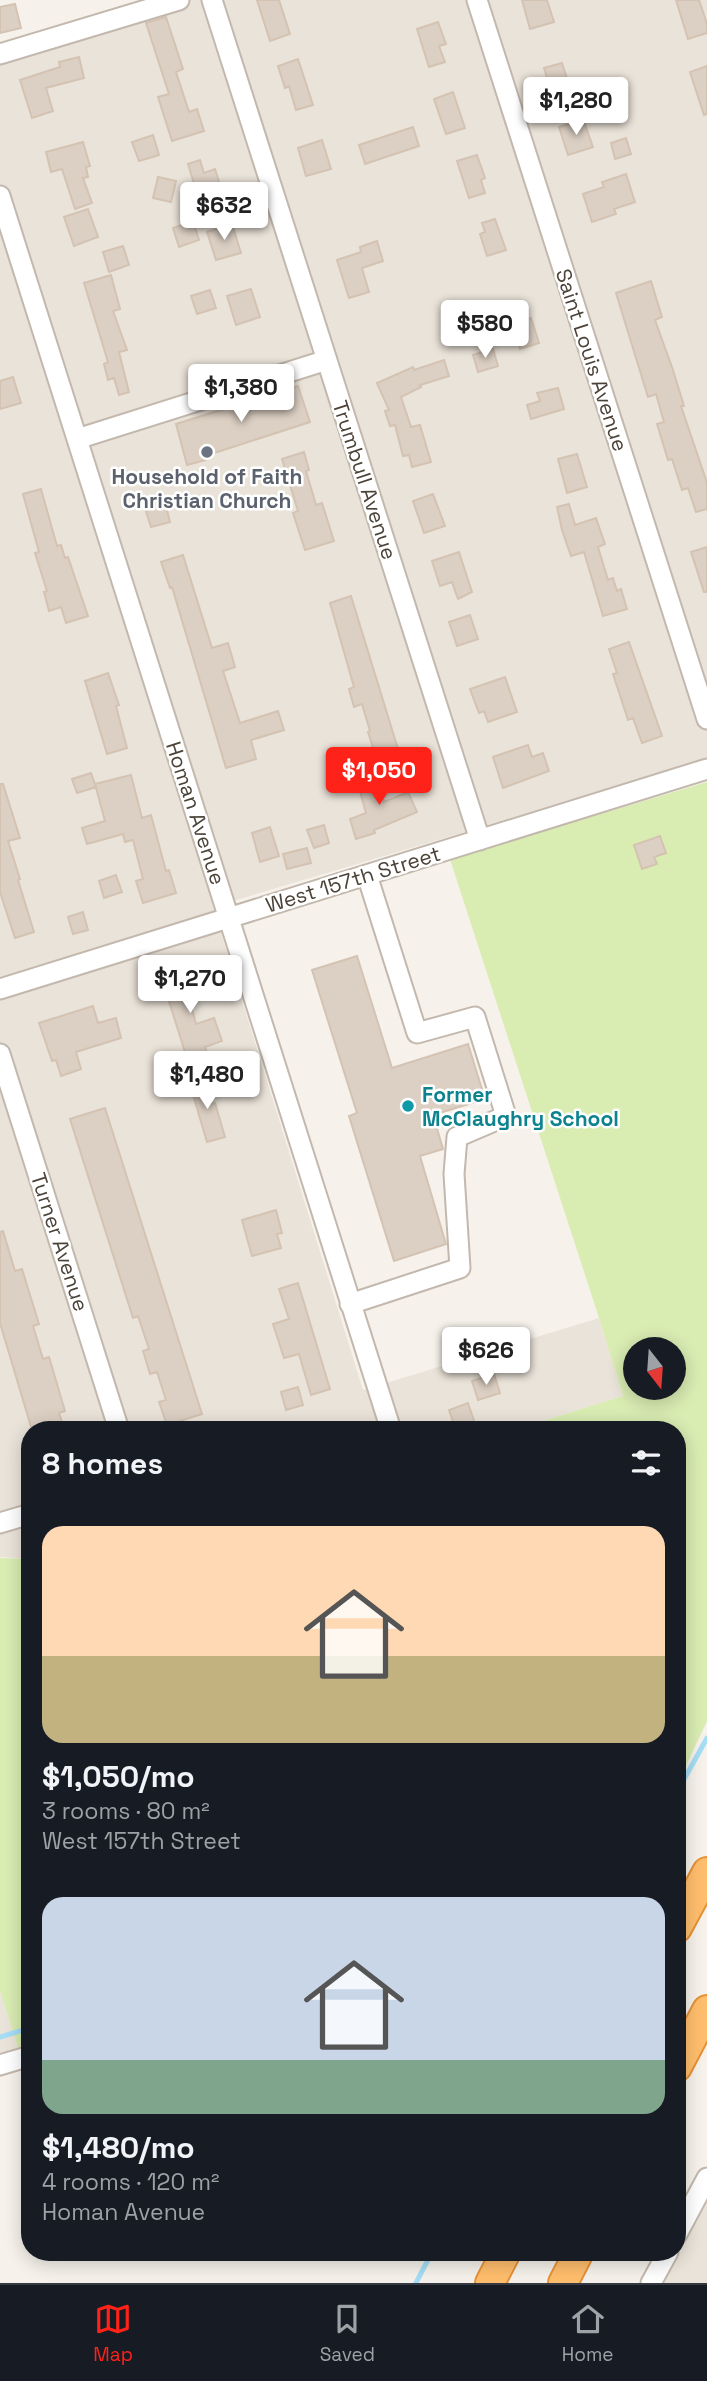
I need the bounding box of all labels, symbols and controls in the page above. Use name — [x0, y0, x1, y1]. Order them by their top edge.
pin: $1,280 — [519, 78, 633, 137]
text: $1,280 — [539, 85, 613, 115]
pin: $632 — [183, 182, 265, 242]
text: $632 — [196, 190, 252, 220]
street label: Saint Louis Avenue — [550, 265, 634, 455]
pin: $580 — [444, 300, 526, 360]
text: $580 — [457, 308, 513, 338]
pin: $1,380 — [184, 364, 298, 424]
text: $1,380 — [204, 372, 278, 402]
street label: Trumbull Avenue — [327, 397, 403, 563]
marker: Household of Faith Christian Church — [199, 444, 215, 460]
place label: Household of Faith Christian Church — [111, 463, 303, 514]
street label: Homan Avenue — [160, 738, 232, 888]
pin: $1,050 — [322, 748, 436, 807]
text: $1,050 — [342, 755, 416, 785]
street label: West 157th Street — [262, 840, 444, 918]
pin: $1,270 — [133, 956, 247, 1015]
text: $1,270 — [154, 963, 226, 993]
pin: $1,480 — [150, 1052, 264, 1111]
text: $1,480 — [170, 1059, 244, 1089]
place label: Former McClaughry School — [422, 1081, 619, 1132]
marker: Former McClaughry School — [400, 1098, 416, 1114]
street label: Turner Avenue — [25, 1169, 95, 1315]
pin: $626 — [445, 1328, 527, 1387]
text: $626 — [458, 1335, 514, 1365]
north arrow — [623, 1337, 686, 1400]
map controls — [623, 1337, 686, 1400]
text: 8 homes — [42, 1444, 163, 1483]
icon: filters — [627, 1444, 665, 1482]
icon: home — [291, 1571, 417, 1697]
text: $1,050/mo — [42, 1757, 195, 1796]
text: 3 rooms · 80 m² — [42, 1796, 210, 1826]
text: West 157th Street — [42, 1826, 241, 1856]
icon: home — [291, 1942, 417, 2068]
text: $1,480/mo — [42, 2128, 195, 2167]
text: 4 rooms · 120 m² — [42, 2167, 219, 2197]
text: Homan Avenue — [42, 2197, 205, 2227]
tab: Map — [93, 2300, 133, 2367]
tab: Saved — [320, 2300, 375, 2367]
tab: Home — [562, 2300, 614, 2367]

